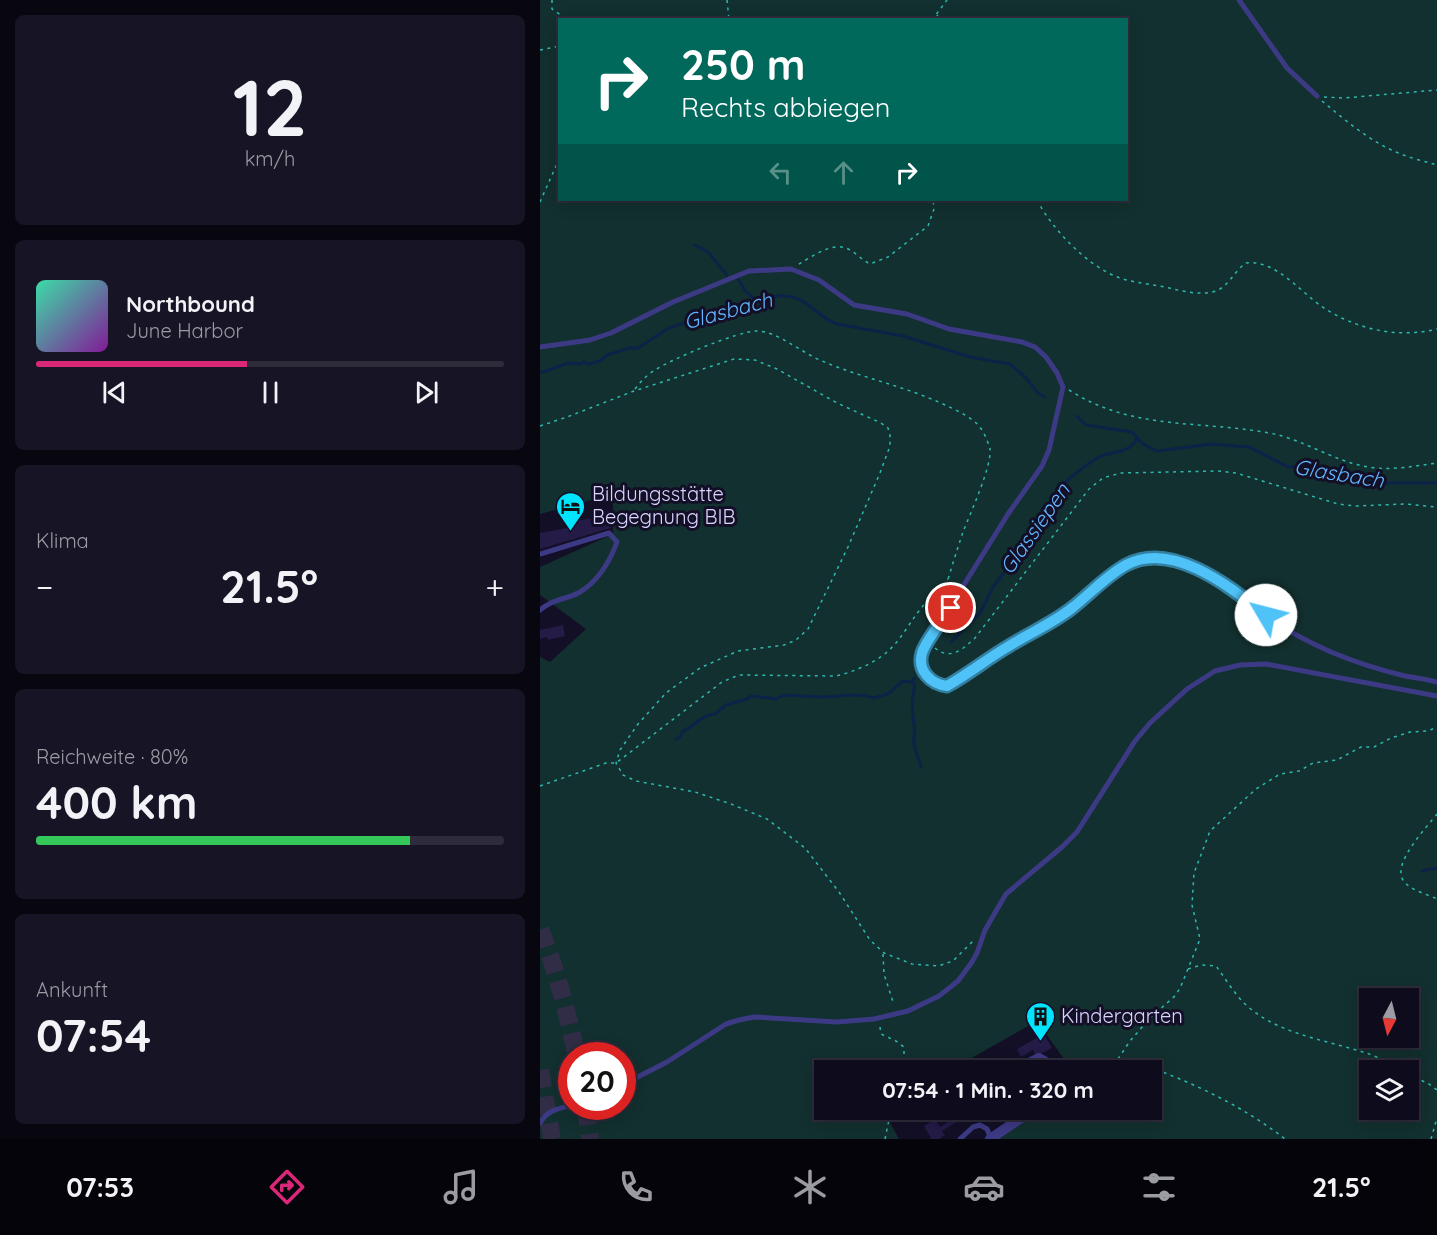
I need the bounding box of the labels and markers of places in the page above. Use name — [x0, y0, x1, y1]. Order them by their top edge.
place label: Bildungsstätte Begegnung BIB — [592, 481, 735, 529]
hotel icon: Bildungsstätte Begegnung BIB — [555, 490, 587, 532]
pin — [925, 582, 976, 633]
building icon: Kindergarten — [1024, 1000, 1056, 1042]
place label: Kindergarten — [1061, 1003, 1183, 1028]

